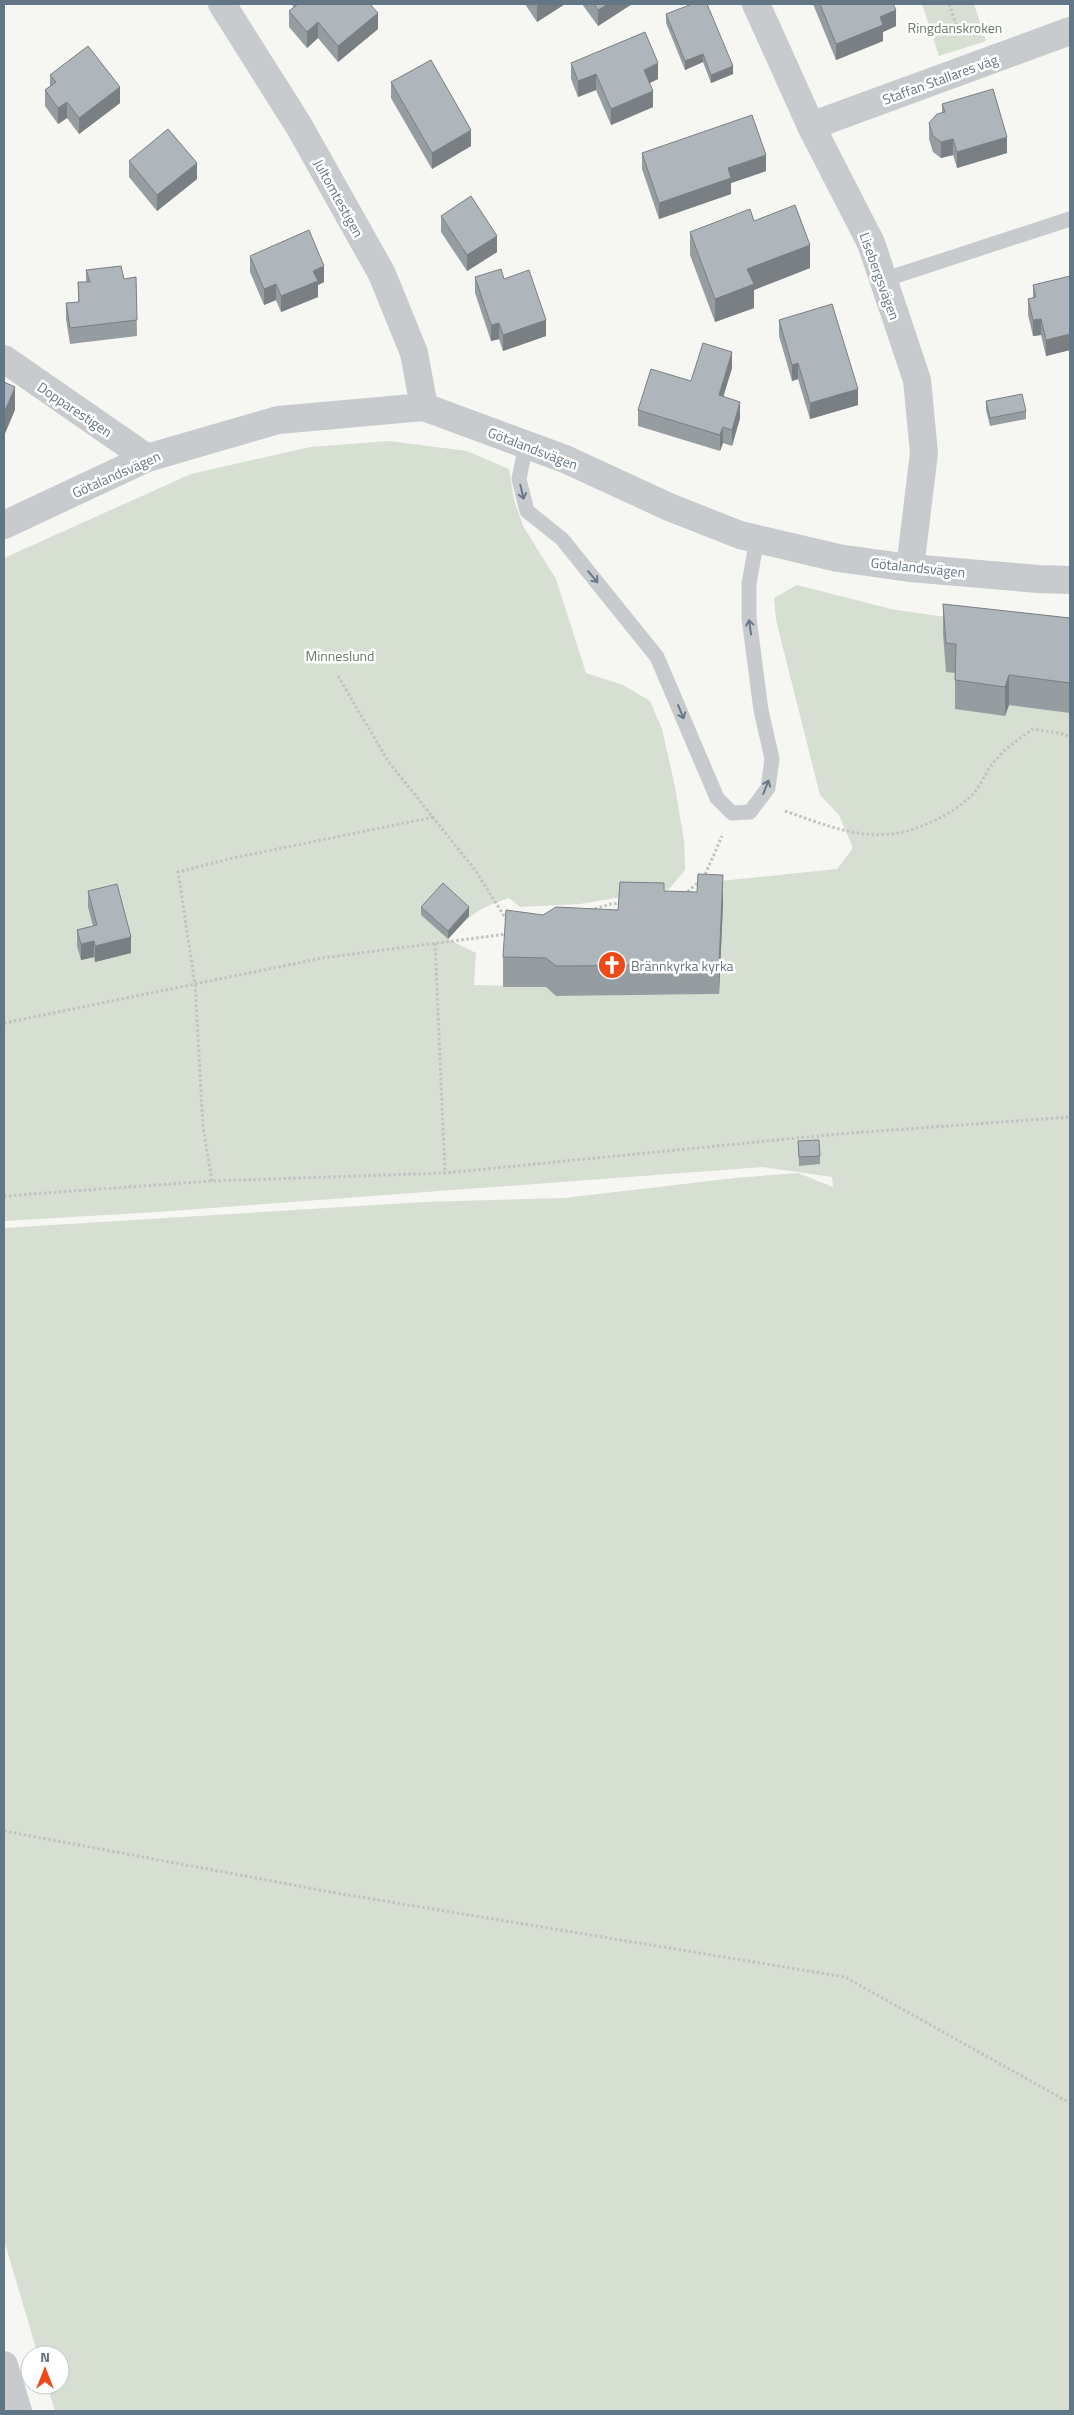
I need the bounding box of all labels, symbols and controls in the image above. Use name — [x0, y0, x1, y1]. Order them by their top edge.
park label: Ringdanskroken — [908, 17, 1002, 38]
street label: Staffan Stallares väg — [879, 48, 1001, 110]
street label: Jultomtestigen — [309, 155, 369, 241]
street label: Lisebergsvägen — [854, 229, 906, 323]
street label: Dopparestigen — [33, 376, 117, 442]
street label: Götalandsvägen — [485, 421, 581, 475]
street label: Götalandsvägen — [68, 445, 164, 503]
one-way arrow — [518, 483, 527, 499]
street label: Götalandsvägen — [870, 552, 966, 582]
one-way arrow — [588, 570, 599, 583]
one-way arrow — [745, 620, 755, 636]
park label: Minneslund — [305, 645, 375, 666]
one-way arrow — [676, 704, 686, 719]
one-way arrow — [762, 780, 771, 795]
church icon: Brännkyrka kyrka — [597, 950, 627, 980]
place label: Brännkyrka kyrka — [631, 955, 734, 976]
north arrow — [20, 2345, 70, 2395]
text: N — [40, 2346, 50, 2367]

